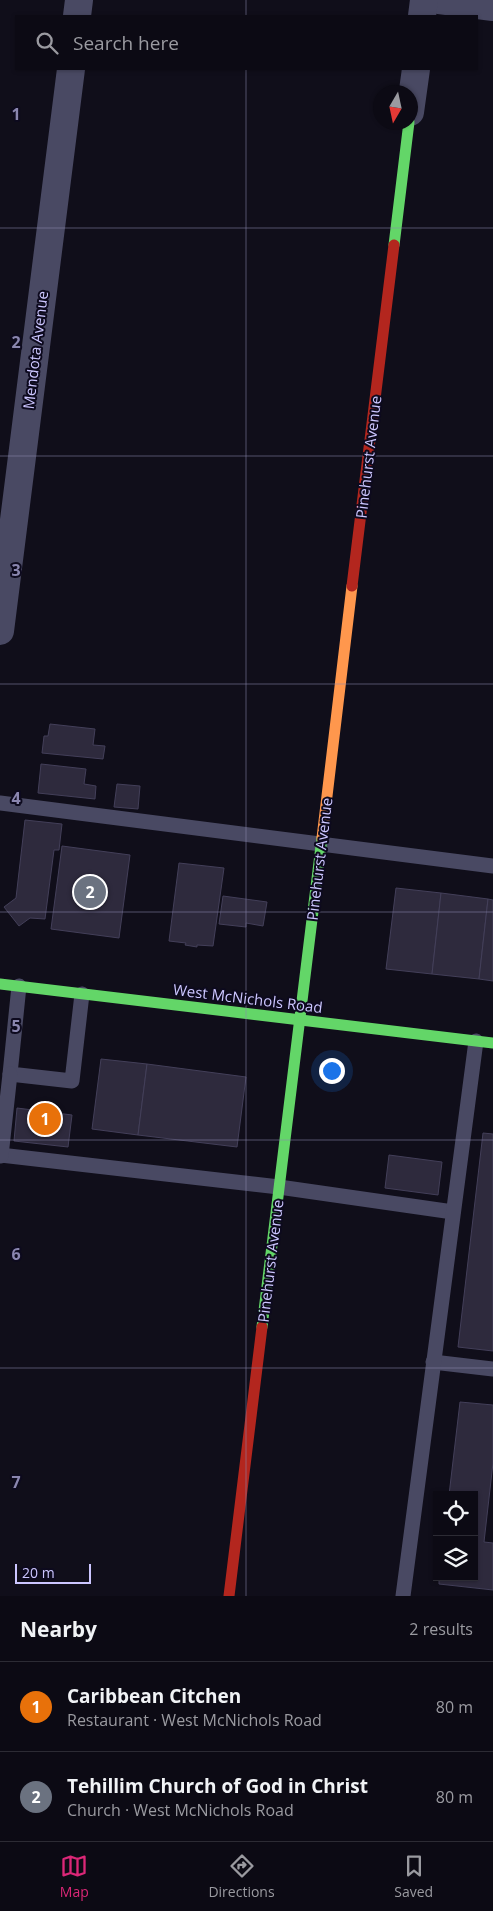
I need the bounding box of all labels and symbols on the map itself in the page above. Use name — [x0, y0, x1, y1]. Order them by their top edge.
north arrow — [373, 85, 418, 130]
text: 1 — [11, 103, 21, 125]
street label: Mendota Avenue — [18, 290, 52, 410]
text: 2 — [11, 331, 21, 353]
street label: Pinehurst Avenue — [351, 394, 385, 520]
text: 3 — [11, 559, 21, 581]
text: 4 — [11, 787, 21, 809]
street label: Pinehurst Avenue — [302, 796, 336, 922]
pin: 2 — [74, 873, 106, 911]
street label: West McNichols Road — [172, 979, 324, 1017]
text: 5 — [11, 1015, 21, 1037]
your location — [319, 1058, 345, 1084]
pin: 1 — [29, 1100, 61, 1138]
street label: Pinehurst Avenue — [253, 1198, 287, 1324]
text: 6 — [11, 1243, 21, 1265]
text: 7 — [11, 1471, 21, 1493]
scale bar — [15, 1561, 91, 1584]

